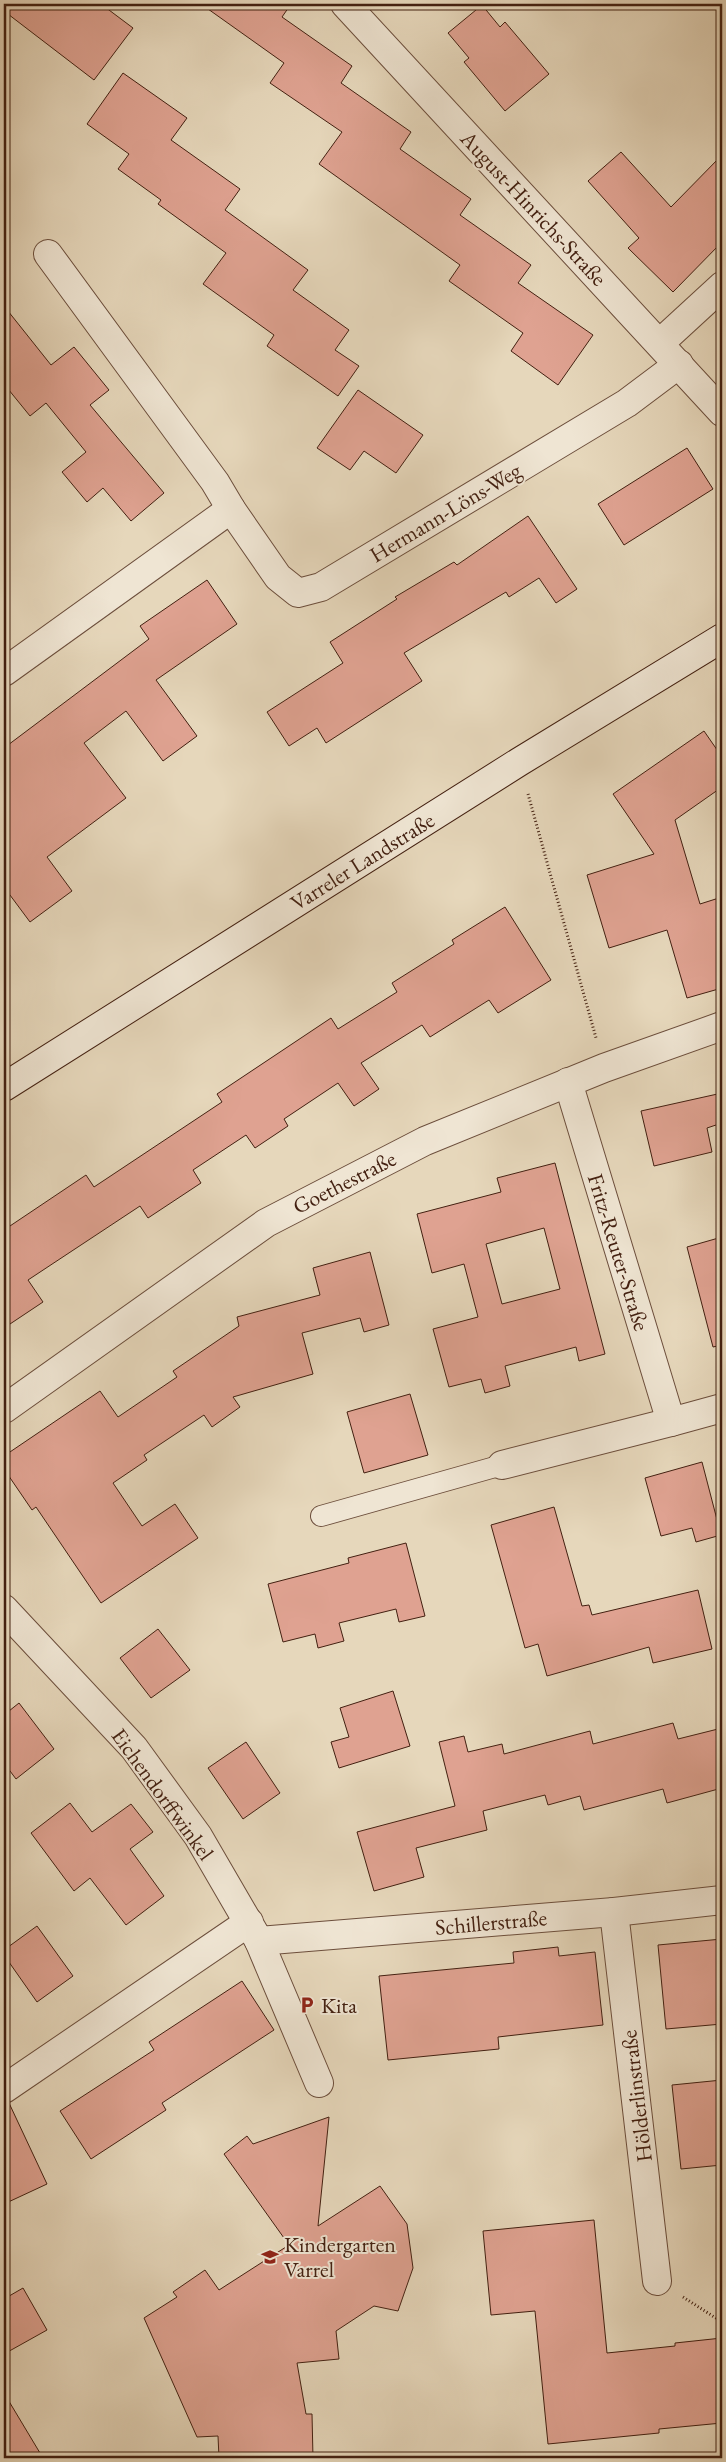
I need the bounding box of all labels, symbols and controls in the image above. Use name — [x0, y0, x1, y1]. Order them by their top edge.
street label: August-Hinrichs-Straße — [453, 124, 613, 292]
street label: Hermann-Löns-Weg — [364, 455, 527, 569]
street label: Varreler Landstraße — [285, 805, 440, 917]
street label: Goethestraße — [288, 1144, 401, 1221]
street label: Fritz-Reuter-Straße — [581, 1170, 656, 1335]
street label: Eichendorffwinkel — [105, 1722, 220, 1866]
street label: Schillerstraße — [434, 1903, 549, 1942]
place label: Kita — [321, 1991, 357, 2020]
parking icon: Kita — [297, 1995, 317, 2015]
street label: Hölderlinstraße — [614, 2028, 659, 2164]
place label: Kindergarten Varrel — [284, 2230, 396, 2284]
school or university icon: Kindergarten Varrel — [260, 2247, 280, 2267]

